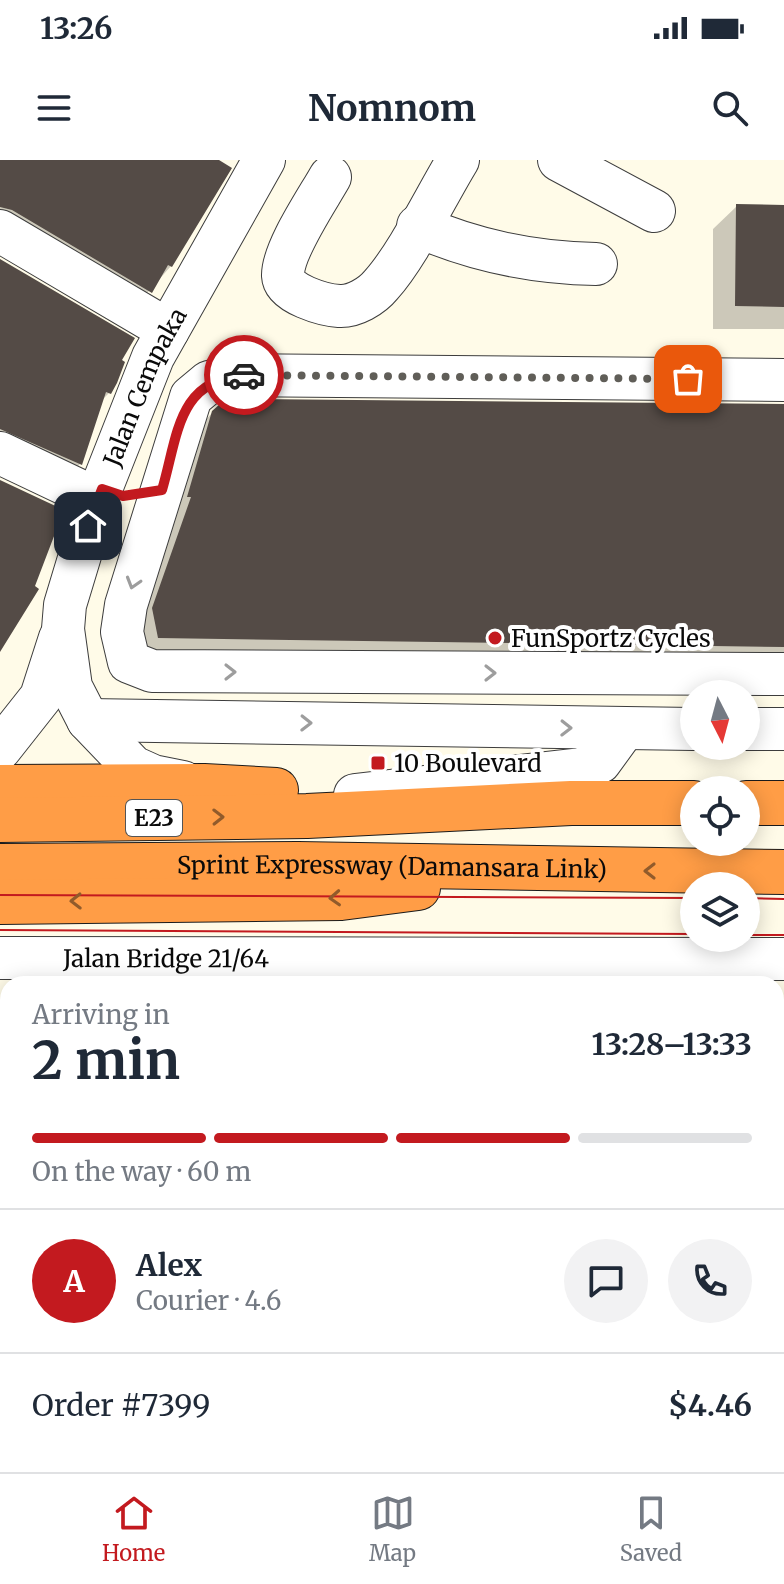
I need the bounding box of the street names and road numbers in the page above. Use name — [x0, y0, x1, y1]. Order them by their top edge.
street label: Jalan Cempaka — [96, 302, 193, 471]
road number: E23 — [126, 800, 182, 836]
street label: Sprint Expressway (Damansara Link) — [177, 848, 607, 885]
street label: Jalan Bridge 21/64 — [62, 943, 269, 974]

